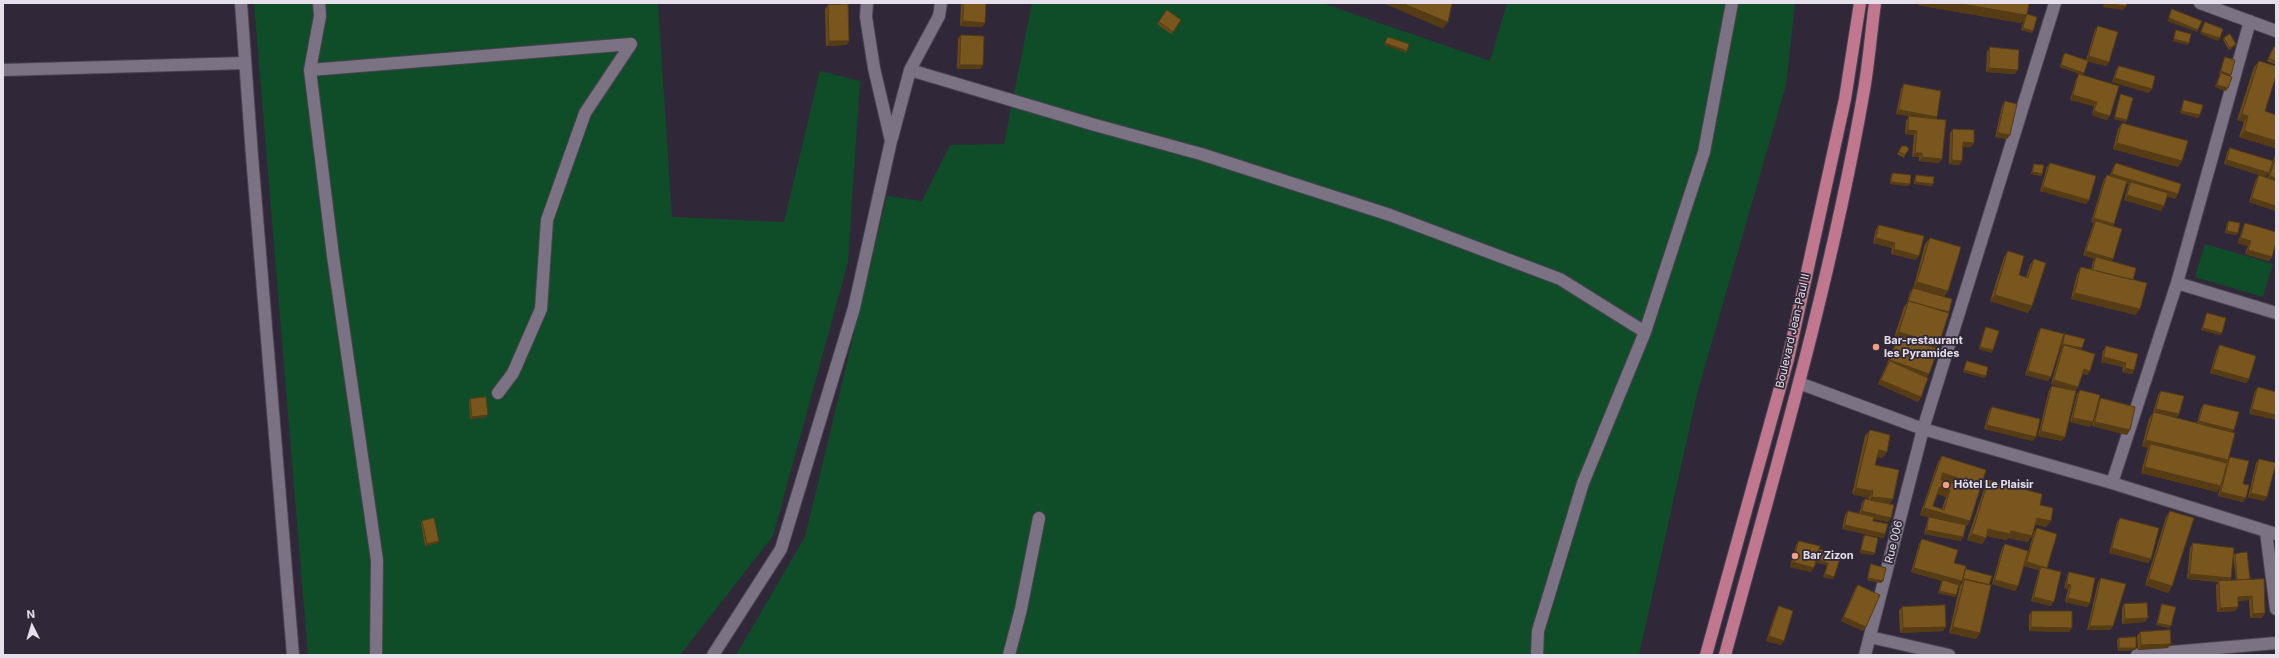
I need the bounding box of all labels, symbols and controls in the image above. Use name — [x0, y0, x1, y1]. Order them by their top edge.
street label: Boulevard Jean-Paul II — [1773, 272, 1813, 390]
place label: Bar-restaurant les Pyramides — [1884, 334, 1963, 360]
marker: Bar-restaurant les Pyramides — [1871, 342, 1881, 352]
place label: Hôtel Le Plaisir — [1954, 478, 2033, 492]
marker: Hôtel Le Plaisir — [1941, 480, 1951, 490]
street label: Rue 006 — [1882, 519, 1906, 565]
place label: Bar Zizon — [1803, 549, 1854, 563]
marker: Bar Zizon — [1790, 551, 1800, 561]
north arrow — [12, 606, 52, 646]
text: N — [26, 607, 36, 621]

